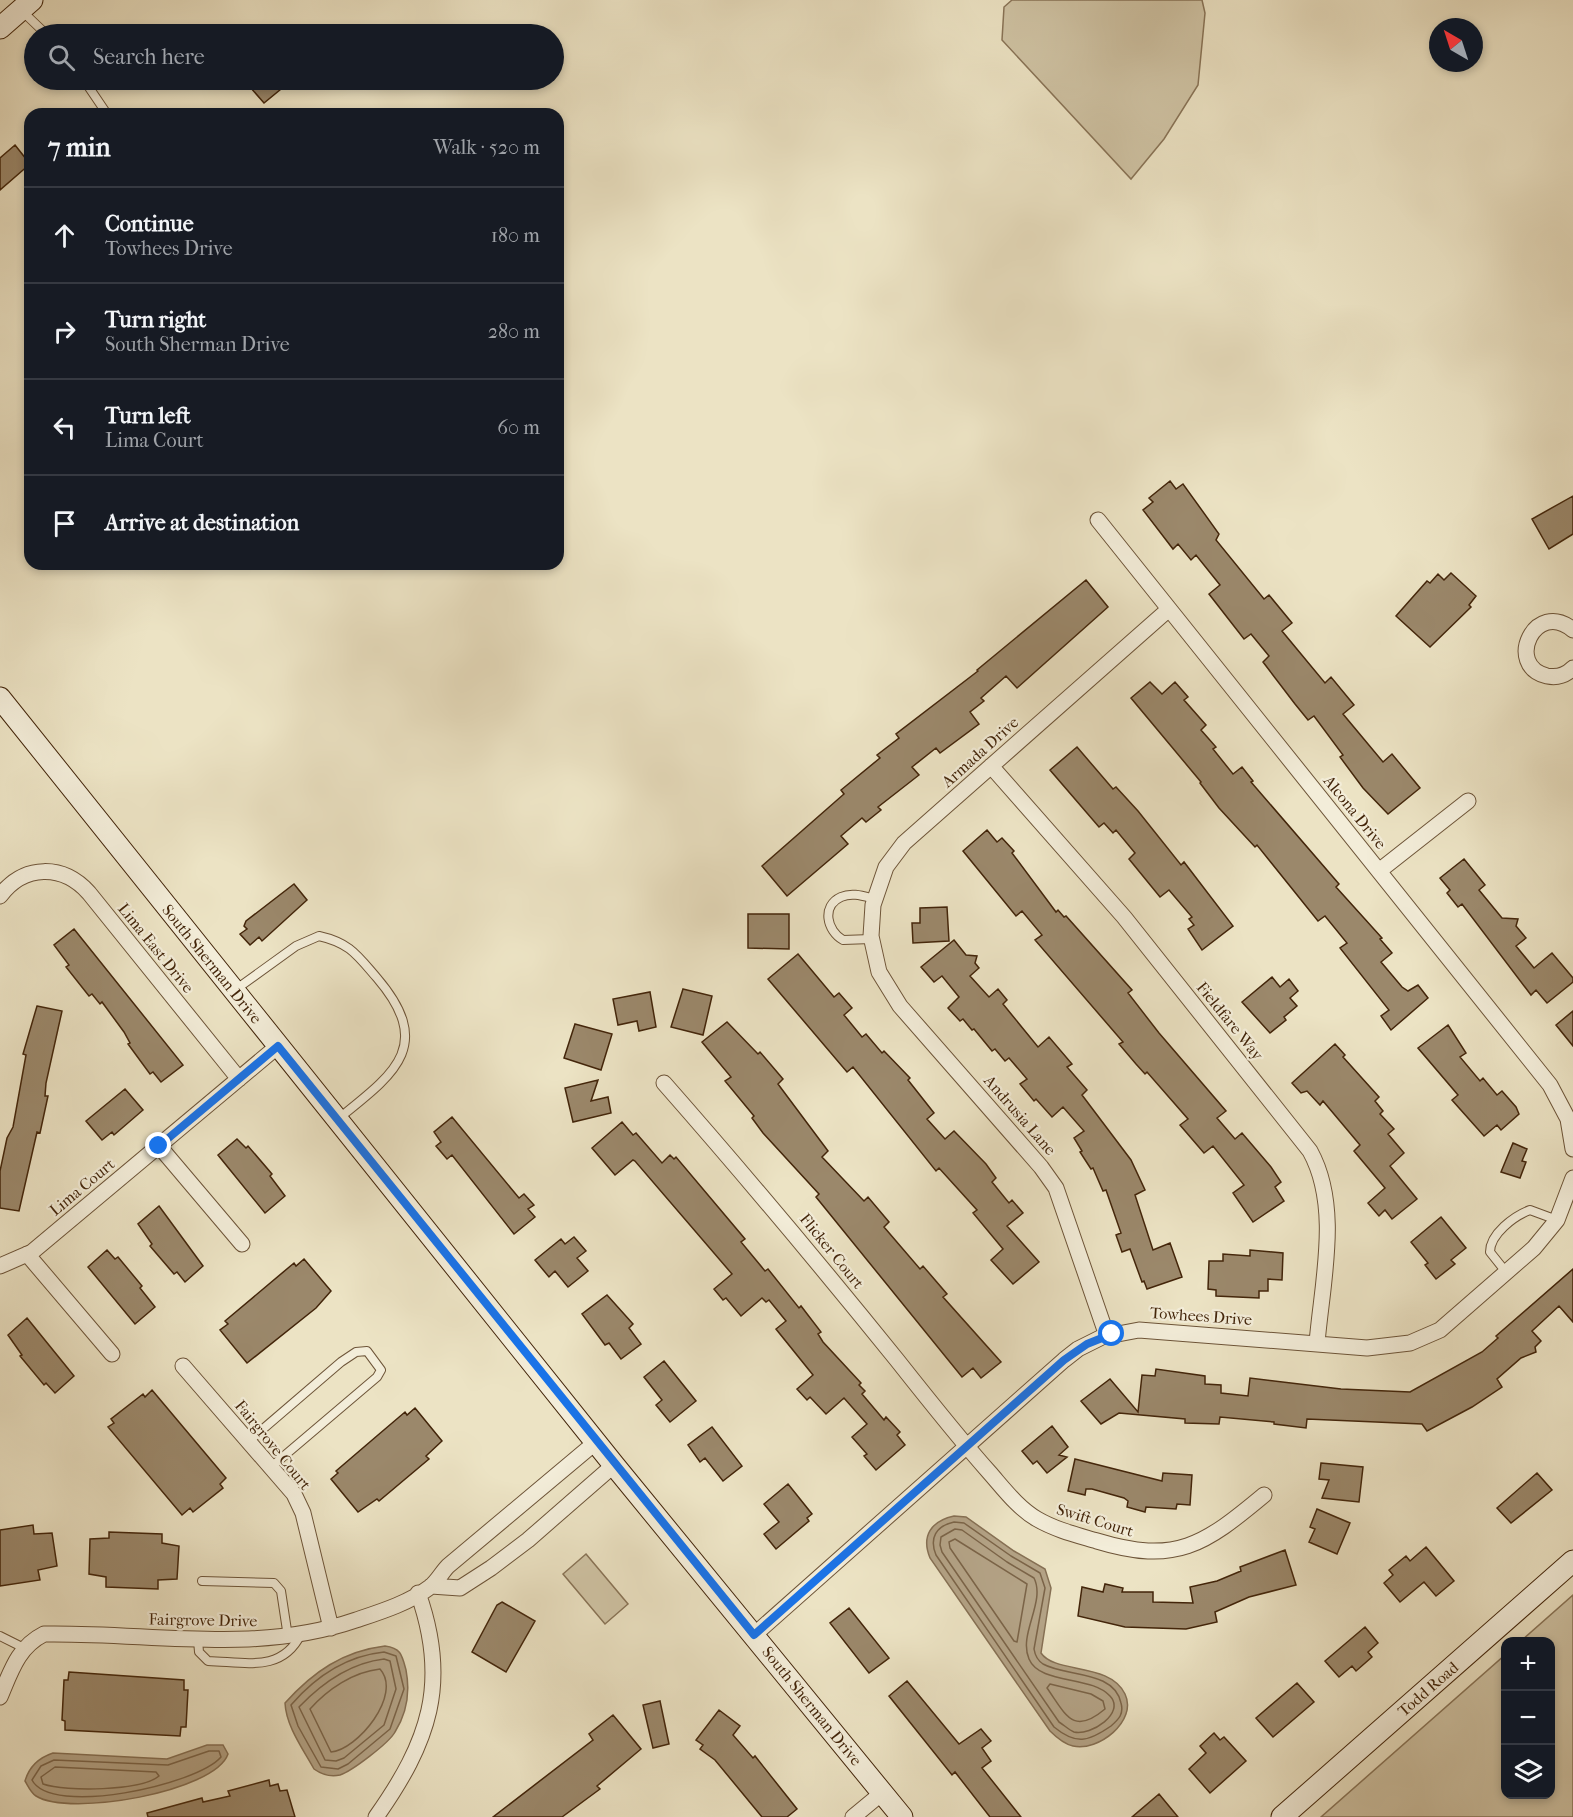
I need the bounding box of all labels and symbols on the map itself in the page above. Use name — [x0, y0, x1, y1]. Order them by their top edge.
north arrow — [1429, 18, 1483, 72]
street label: Armada Drive — [937, 713, 1022, 792]
street label: Alcona Drive — [1319, 771, 1390, 853]
street label: Lima East Drive — [114, 899, 198, 997]
street label: South Sherman Drive — [158, 901, 266, 1027]
street label: Fieldfare Way — [1193, 978, 1268, 1064]
street label: Andrusia Lane — [979, 1070, 1060, 1159]
route end — [145, 1132, 171, 1158]
street label: Lima Court — [46, 1154, 119, 1220]
street label: Flicker Court — [796, 1210, 868, 1293]
street label: Towhees Drive — [1149, 1303, 1253, 1329]
route start — [1098, 1320, 1124, 1346]
street label: Fairgrove Court — [231, 1396, 315, 1494]
street label: Swift Court — [1054, 1499, 1136, 1541]
street label: Fairgrove Drive — [149, 1610, 258, 1630]
street label: South Sherman Drive — [758, 1643, 866, 1769]
street label: Todd Road — [1394, 1657, 1462, 1720]

